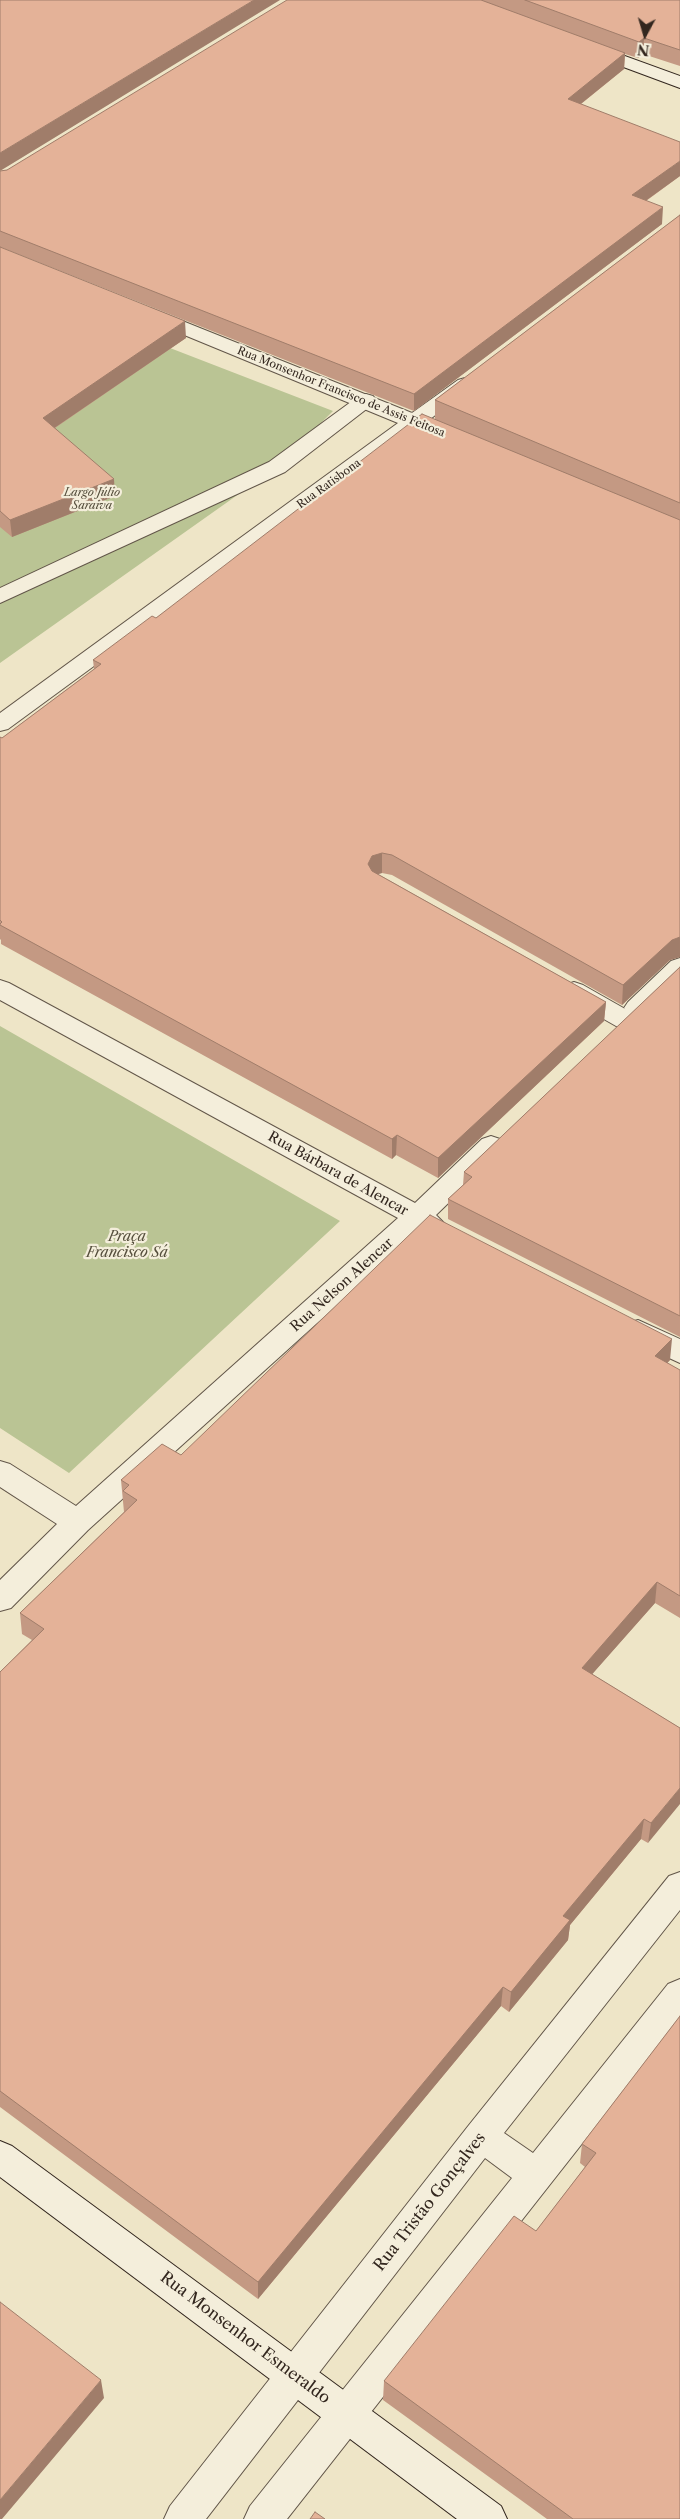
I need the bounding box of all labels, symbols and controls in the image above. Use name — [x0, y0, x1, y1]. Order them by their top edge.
north arrow — [620, 10, 670, 60]
text: N — [636, 40, 650, 60]
street label: Rua Monsenhor Francisco de Assis Feitosa — [235, 344, 447, 440]
street label: Rua Ratisbona — [295, 456, 363, 512]
park label: Largo Júlio Saraiva — [64, 486, 120, 512]
street label: Rua Bárbara de Alencar — [265, 1128, 411, 1220]
park label: Praça Francisco Sá — [86, 1229, 168, 1262]
street label: Rua Nelson Alencar — [287, 1235, 397, 1335]
street label: Rua Tristão Gonçalves — [370, 2129, 490, 2275]
street label: Rua Monsenhor Esmeraldo — [156, 2268, 334, 2408]

